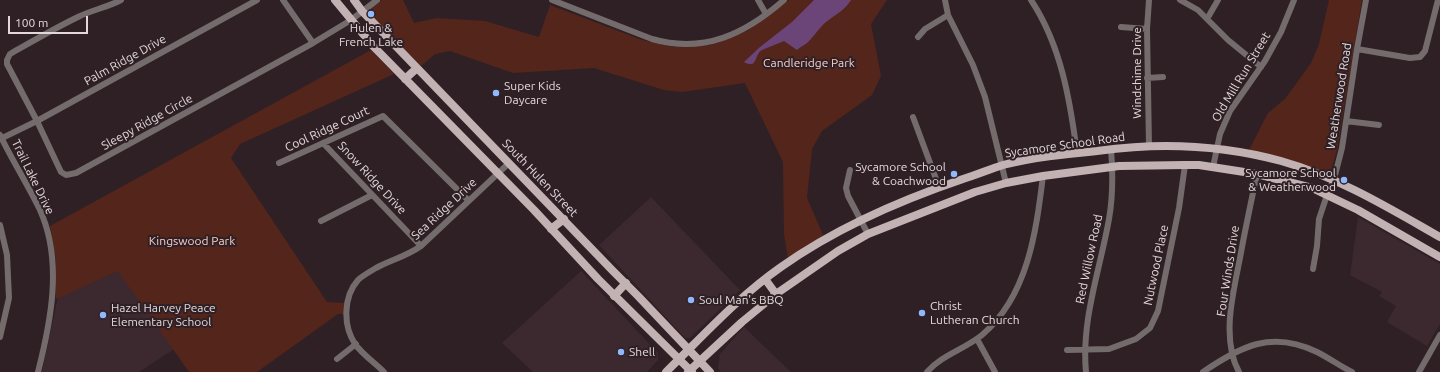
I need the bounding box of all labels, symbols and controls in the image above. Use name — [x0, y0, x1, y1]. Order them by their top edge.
scale bar — [10, 8, 90, 34]
marker: Hulen & French Lake — [366, 9, 376, 19]
text: 100 m — [15, 16, 48, 29]
place label: Hulen & French Lake — [339, 21, 403, 49]
street label: Windchime Drive — [1130, 27, 1144, 119]
street label: Old Mill Run Street — [1209, 30, 1273, 124]
street label: Palm Ridge Drive — [81, 32, 169, 88]
street label: Weatherwood Road — [1323, 42, 1355, 150]
park label: Candleridge Park — [763, 56, 855, 70]
place label: Super Kids Daycare — [504, 79, 561, 107]
marker: Super Kids Daycare — [491, 88, 501, 98]
street label: Sleepy Ridge Circle — [99, 91, 195, 153]
street label: Cool Ridge Court — [283, 103, 371, 155]
street label: Sycamore School Road — [1004, 129, 1126, 161]
street label: South Hulen Street — [499, 136, 581, 220]
street label: Trail Lake Drive — [9, 137, 57, 217]
street label: Snow Ridge Drive — [335, 139, 409, 217]
place label: Sycamore School & Coachwood — [855, 160, 946, 188]
place label: Sycamore School & Weatherwood — [1245, 166, 1336, 194]
marker: Sycamore School & Coachwood — [949, 169, 959, 179]
street label: Sea Ridge Drive — [408, 175, 480, 243]
marker: Sycamore School & Weatherwood — [1339, 175, 1349, 185]
street label: Red Willow Road — [1072, 213, 1106, 305]
street label: Nutwood Place — [1140, 223, 1172, 307]
street label: Four Winds Drive — [1214, 224, 1242, 318]
park label: Kingswood Park — [149, 234, 235, 248]
place label: Soul Man's BBQ — [699, 293, 784, 307]
marker: Soul Man's BBQ — [686, 295, 696, 305]
place label: Christ Lutheran Church — [930, 299, 1019, 327]
place label: Hazel Harvey Peace Elementary School — [111, 301, 216, 329]
marker: Christ Lutheran Church — [917, 308, 927, 318]
marker: Hazel Harvey Peace Elementary School — [98, 310, 108, 320]
place label: Shell — [629, 345, 655, 359]
marker: Shell — [616, 347, 626, 357]

